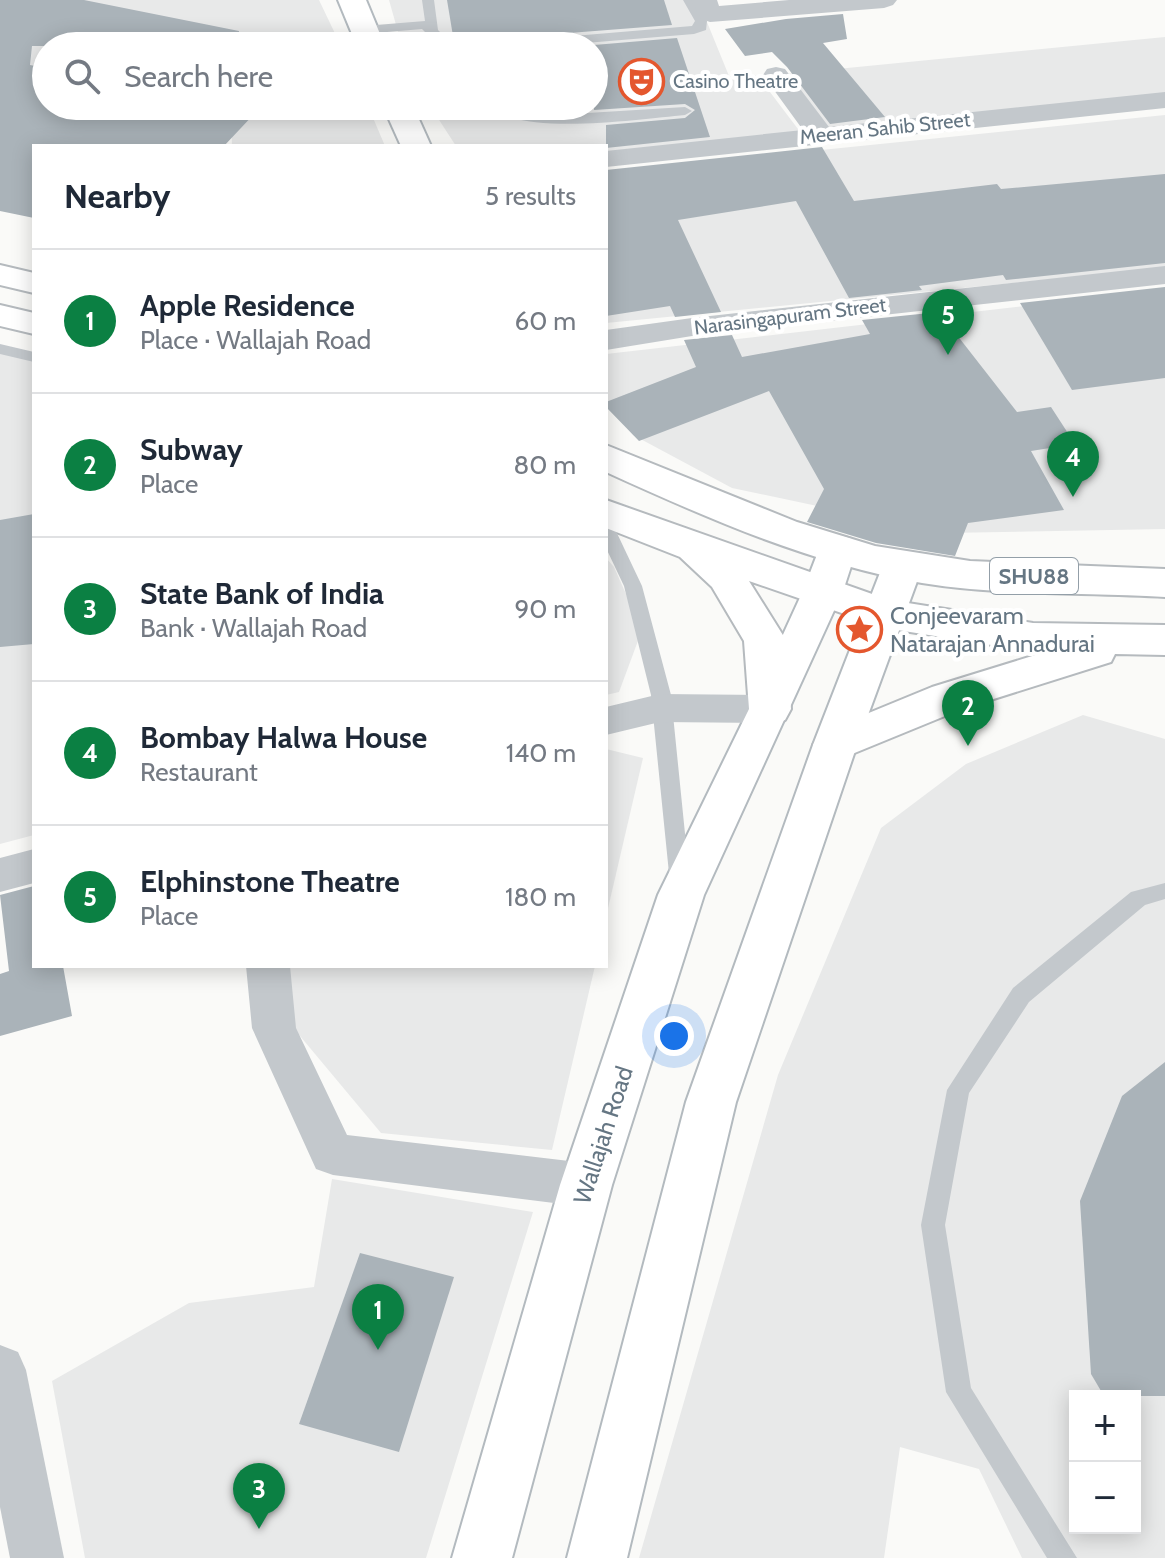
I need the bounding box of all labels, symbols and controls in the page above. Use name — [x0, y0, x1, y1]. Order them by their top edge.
search box — [32, 32, 608, 120]
icon: search — [60, 54, 104, 98]
theatre icon: Casino Theatre — [618, 57, 666, 105]
text: Search here — [124, 58, 273, 95]
place label: Casino Theatre — [673, 69, 798, 93]
street label: Meeran Sahib Street — [799, 107, 972, 149]
text: Nearby — [64, 175, 171, 217]
text: 5 results — [485, 180, 576, 212]
text: Apple Residence — [140, 287, 355, 324]
pin: 5 — [922, 289, 974, 355]
street label: Narasingapuram Street — [693, 292, 888, 340]
text: 1 — [85, 305, 95, 337]
text: 60 m — [514, 305, 576, 337]
text: Place · Wallajah Road — [140, 324, 371, 356]
text: Subway — [140, 431, 243, 468]
pin: 4 — [1047, 431, 1099, 497]
text: 2 — [83, 449, 97, 481]
text: 80 m — [513, 449, 576, 481]
text: Place — [140, 468, 198, 500]
road number: SHU88 — [990, 558, 1078, 594]
text: State Bank of India — [140, 575, 384, 612]
text: 3 — [83, 593, 97, 625]
text: 90 m — [514, 593, 576, 625]
place label: Conjeevaram Natarajan Annadurai — [890, 601, 1095, 658]
place icon: Conjeevaram Natarajan Annadurai — [835, 605, 883, 653]
text: Bank · Wallajah Road — [140, 612, 367, 644]
pin: 2 — [942, 680, 994, 746]
text: Bombay Halwa House — [140, 719, 427, 756]
text: 4 — [82, 737, 98, 769]
text: 140 m — [506, 737, 576, 769]
text: Restaurant — [140, 756, 258, 788]
text: Elphinstone Theatre — [140, 863, 400, 900]
text: 5 — [83, 881, 97, 913]
text: 180 m — [505, 881, 576, 913]
text: Place — [140, 900, 198, 932]
your location — [654, 1016, 694, 1056]
street label: Wallajah Road — [567, 1062, 639, 1208]
pin: 1 — [352, 1284, 404, 1350]
map controls — [1069, 1390, 1141, 1534]
button: + — [1069, 1390, 1141, 1462]
button: − — [1069, 1462, 1141, 1534]
pin: 3 — [233, 1463, 285, 1529]

